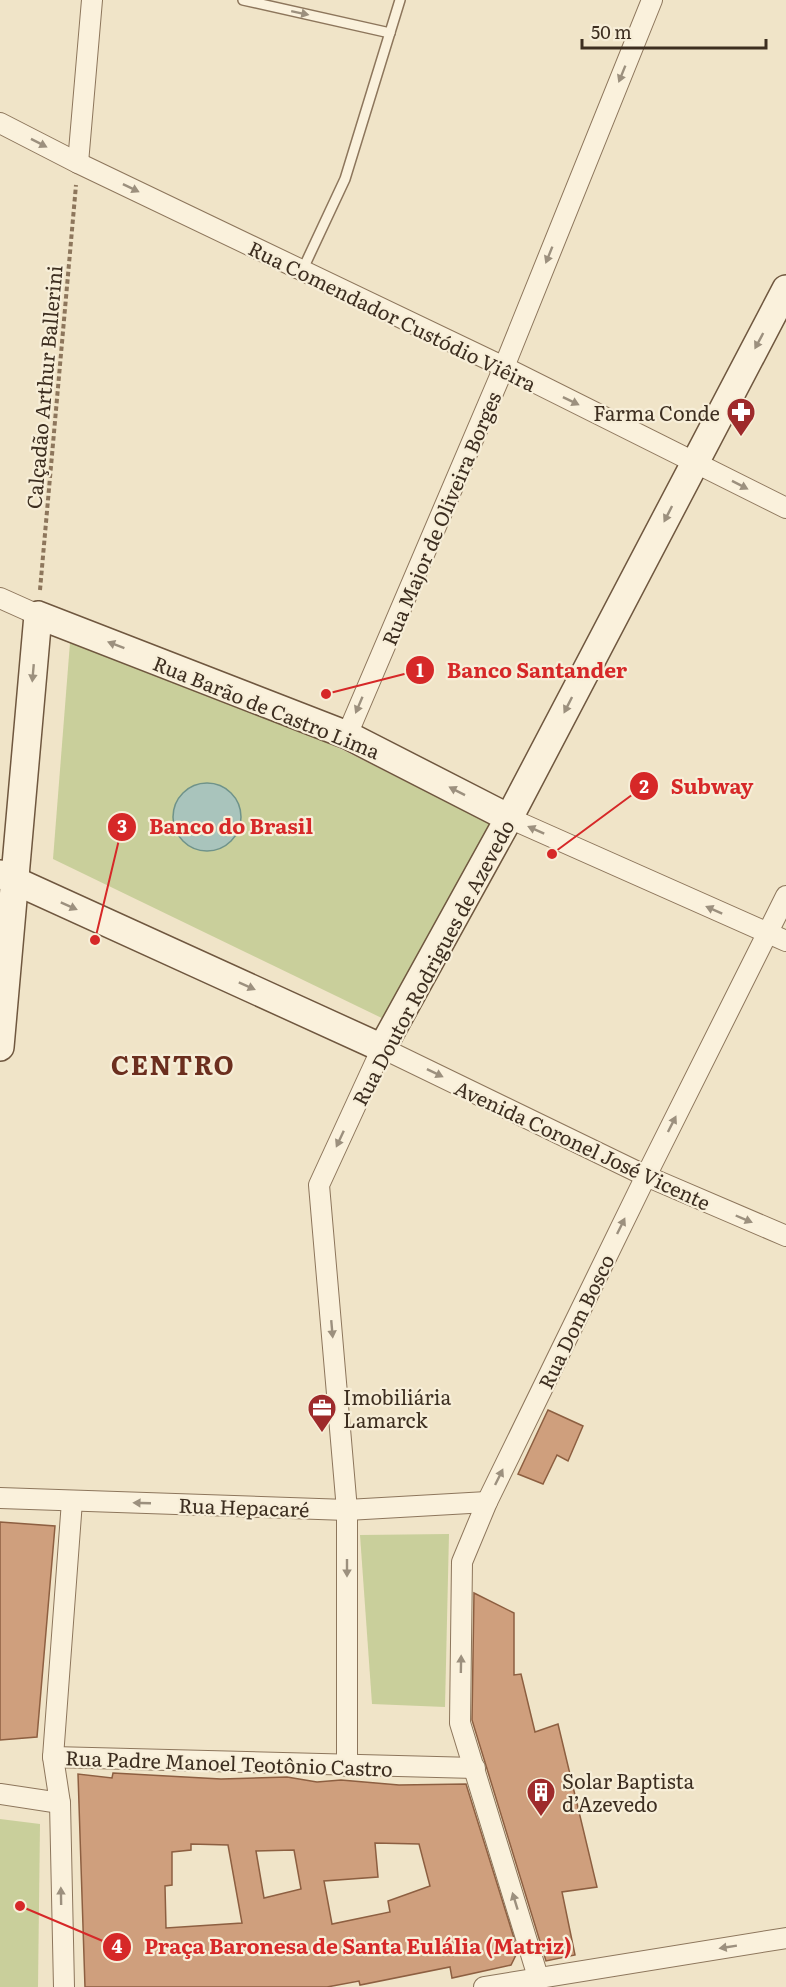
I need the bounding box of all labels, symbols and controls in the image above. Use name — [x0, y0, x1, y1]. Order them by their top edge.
one-way arrow — [290, 9, 309, 19]
scale bar — [582, 12, 766, 50]
text: 50 m — [591, 18, 632, 45]
one-way arrow — [617, 65, 626, 83]
one-way arrow — [30, 138, 48, 148]
one-way arrow — [122, 184, 139, 193]
street label: Rua Comendador Custódio Viêira — [244, 232, 542, 398]
one-way arrow — [544, 246, 553, 264]
street label: Calçadão Arthur Ballerini — [17, 264, 69, 510]
one-way arrow — [754, 332, 764, 349]
street label: Rua Major de Oliveira Borges — [373, 386, 507, 650]
one-way arrow — [563, 396, 580, 405]
pharmacy icon: Farma Conde — [725, 396, 757, 438]
place label: Farma Conde — [593, 397, 720, 427]
one-way arrow — [732, 480, 749, 490]
one-way arrow — [663, 505, 672, 522]
one-way arrow — [107, 640, 125, 649]
street label: Rua Barão de Castro Lima — [149, 647, 385, 765]
callout: Banco Santander — [405, 651, 639, 690]
text: Banco Santander — [447, 653, 628, 684]
text: 1 — [416, 656, 424, 683]
one-way arrow — [28, 663, 38, 682]
one-way arrow — [354, 697, 364, 715]
one-way arrow — [563, 697, 573, 714]
callout: Subway — [629, 767, 766, 806]
text: Subway — [671, 769, 753, 800]
text: 2 — [639, 772, 649, 799]
one-way arrow — [449, 787, 466, 796]
callout: Banco do Brasil — [107, 807, 325, 846]
text: Banco do Brasil — [149, 809, 313, 840]
text: 3 — [117, 812, 127, 839]
street label: Rua Doutor Rodrigues de Azevedo — [344, 814, 520, 1110]
one-way arrow — [527, 825, 545, 834]
one-way arrow — [60, 902, 78, 911]
one-way arrow — [705, 904, 723, 914]
one-way arrow — [238, 981, 256, 991]
district label: CENTRO — [111, 1044, 235, 1083]
one-way arrow — [426, 1068, 444, 1078]
street label: Avenida Coronel José Vicente — [450, 1071, 716, 1217]
one-way arrow — [667, 1115, 677, 1132]
one-way arrow — [336, 1130, 345, 1147]
one-way arrow — [736, 1214, 753, 1223]
one-way arrow — [616, 1217, 626, 1235]
street label: Rua Dom Bosco — [529, 1249, 621, 1393]
one-way arrow — [327, 1319, 337, 1338]
place label: Imobiliária Lamarck — [343, 1381, 451, 1434]
office icon: Imobiliária Lamarck — [306, 1392, 338, 1434]
one-way arrow — [495, 1468, 504, 1485]
street label: Rua Hepacaré — [178, 1489, 310, 1523]
one-way arrow — [133, 1499, 152, 1508]
one-way arrow — [342, 1559, 352, 1578]
one-way arrow — [456, 1655, 466, 1674]
street label: Rua Padre Manoel Teotônio Castro — [65, 1741, 393, 1783]
place label: Solar Baptista d’Azevedo — [562, 1765, 694, 1818]
building icon: Solar Baptista d’Azevedo — [525, 1776, 557, 1818]
one-way arrow — [57, 1886, 66, 1905]
one-way arrow — [510, 1892, 519, 1910]
callout: Praça Baronesa de Santa Eulália (Matriz) — [102, 1927, 584, 1966]
text: Praça Baronesa de Santa Eulália (Matriz) — [144, 1929, 572, 1960]
text: 4 — [112, 1932, 123, 1959]
one-way arrow — [719, 1943, 738, 1952]

